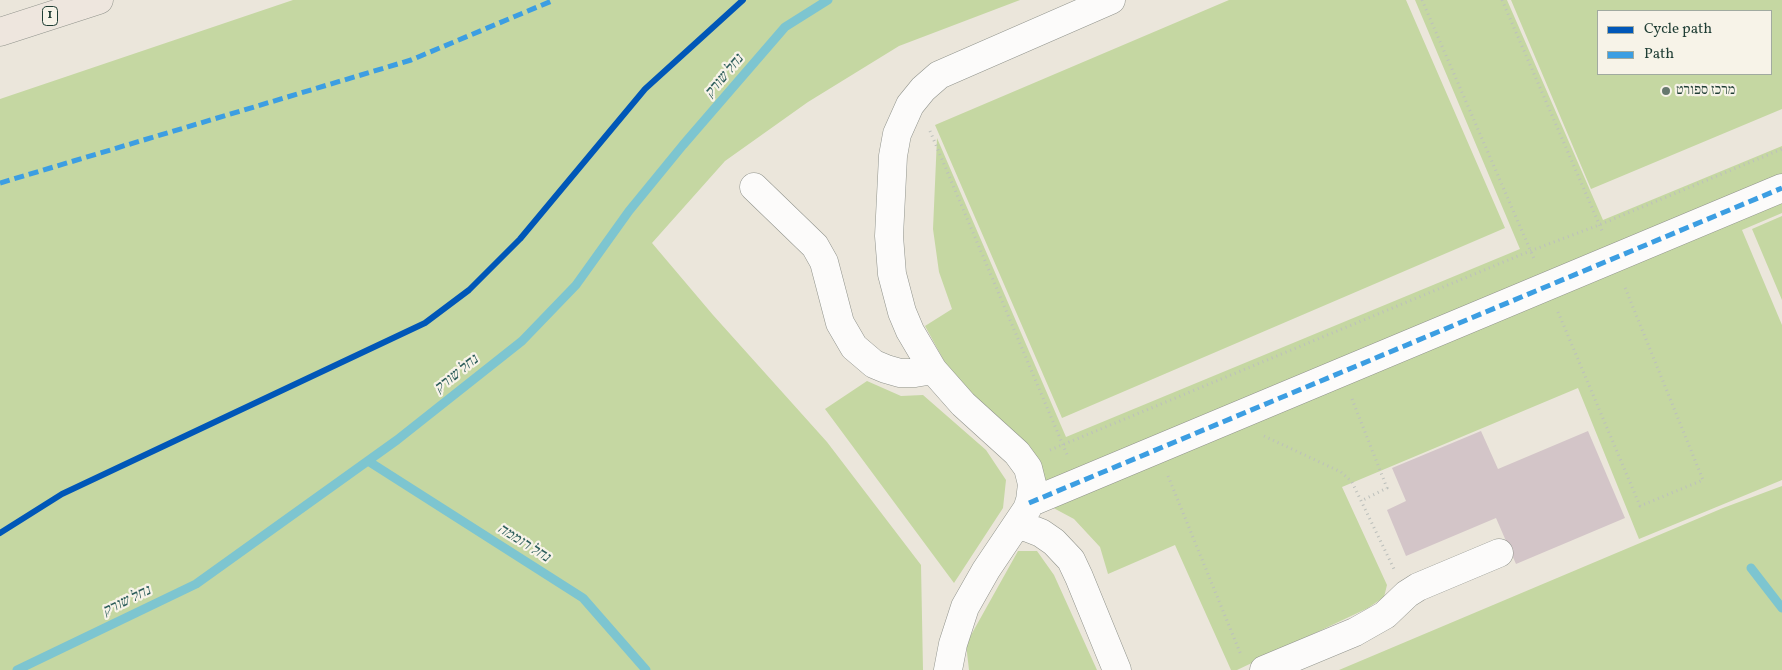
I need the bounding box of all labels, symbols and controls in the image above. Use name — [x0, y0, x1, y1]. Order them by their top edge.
road number: 1 — [42, 7, 58, 26]
legend — [1597, 10, 1772, 75]
text: Cycle path — [1644, 19, 1712, 40]
text: Path — [1644, 44, 1674, 65]
water label: נחל שורק — [702, 52, 748, 102]
place label: מרכז ספורט — [1676, 83, 1735, 99]
marker: מרכז ספורט — [1660, 85, 1672, 97]
water label: נחל שורק — [431, 352, 483, 398]
water label: נחל רוממה — [493, 521, 553, 567]
water label: נחל שורק — [100, 583, 154, 621]

